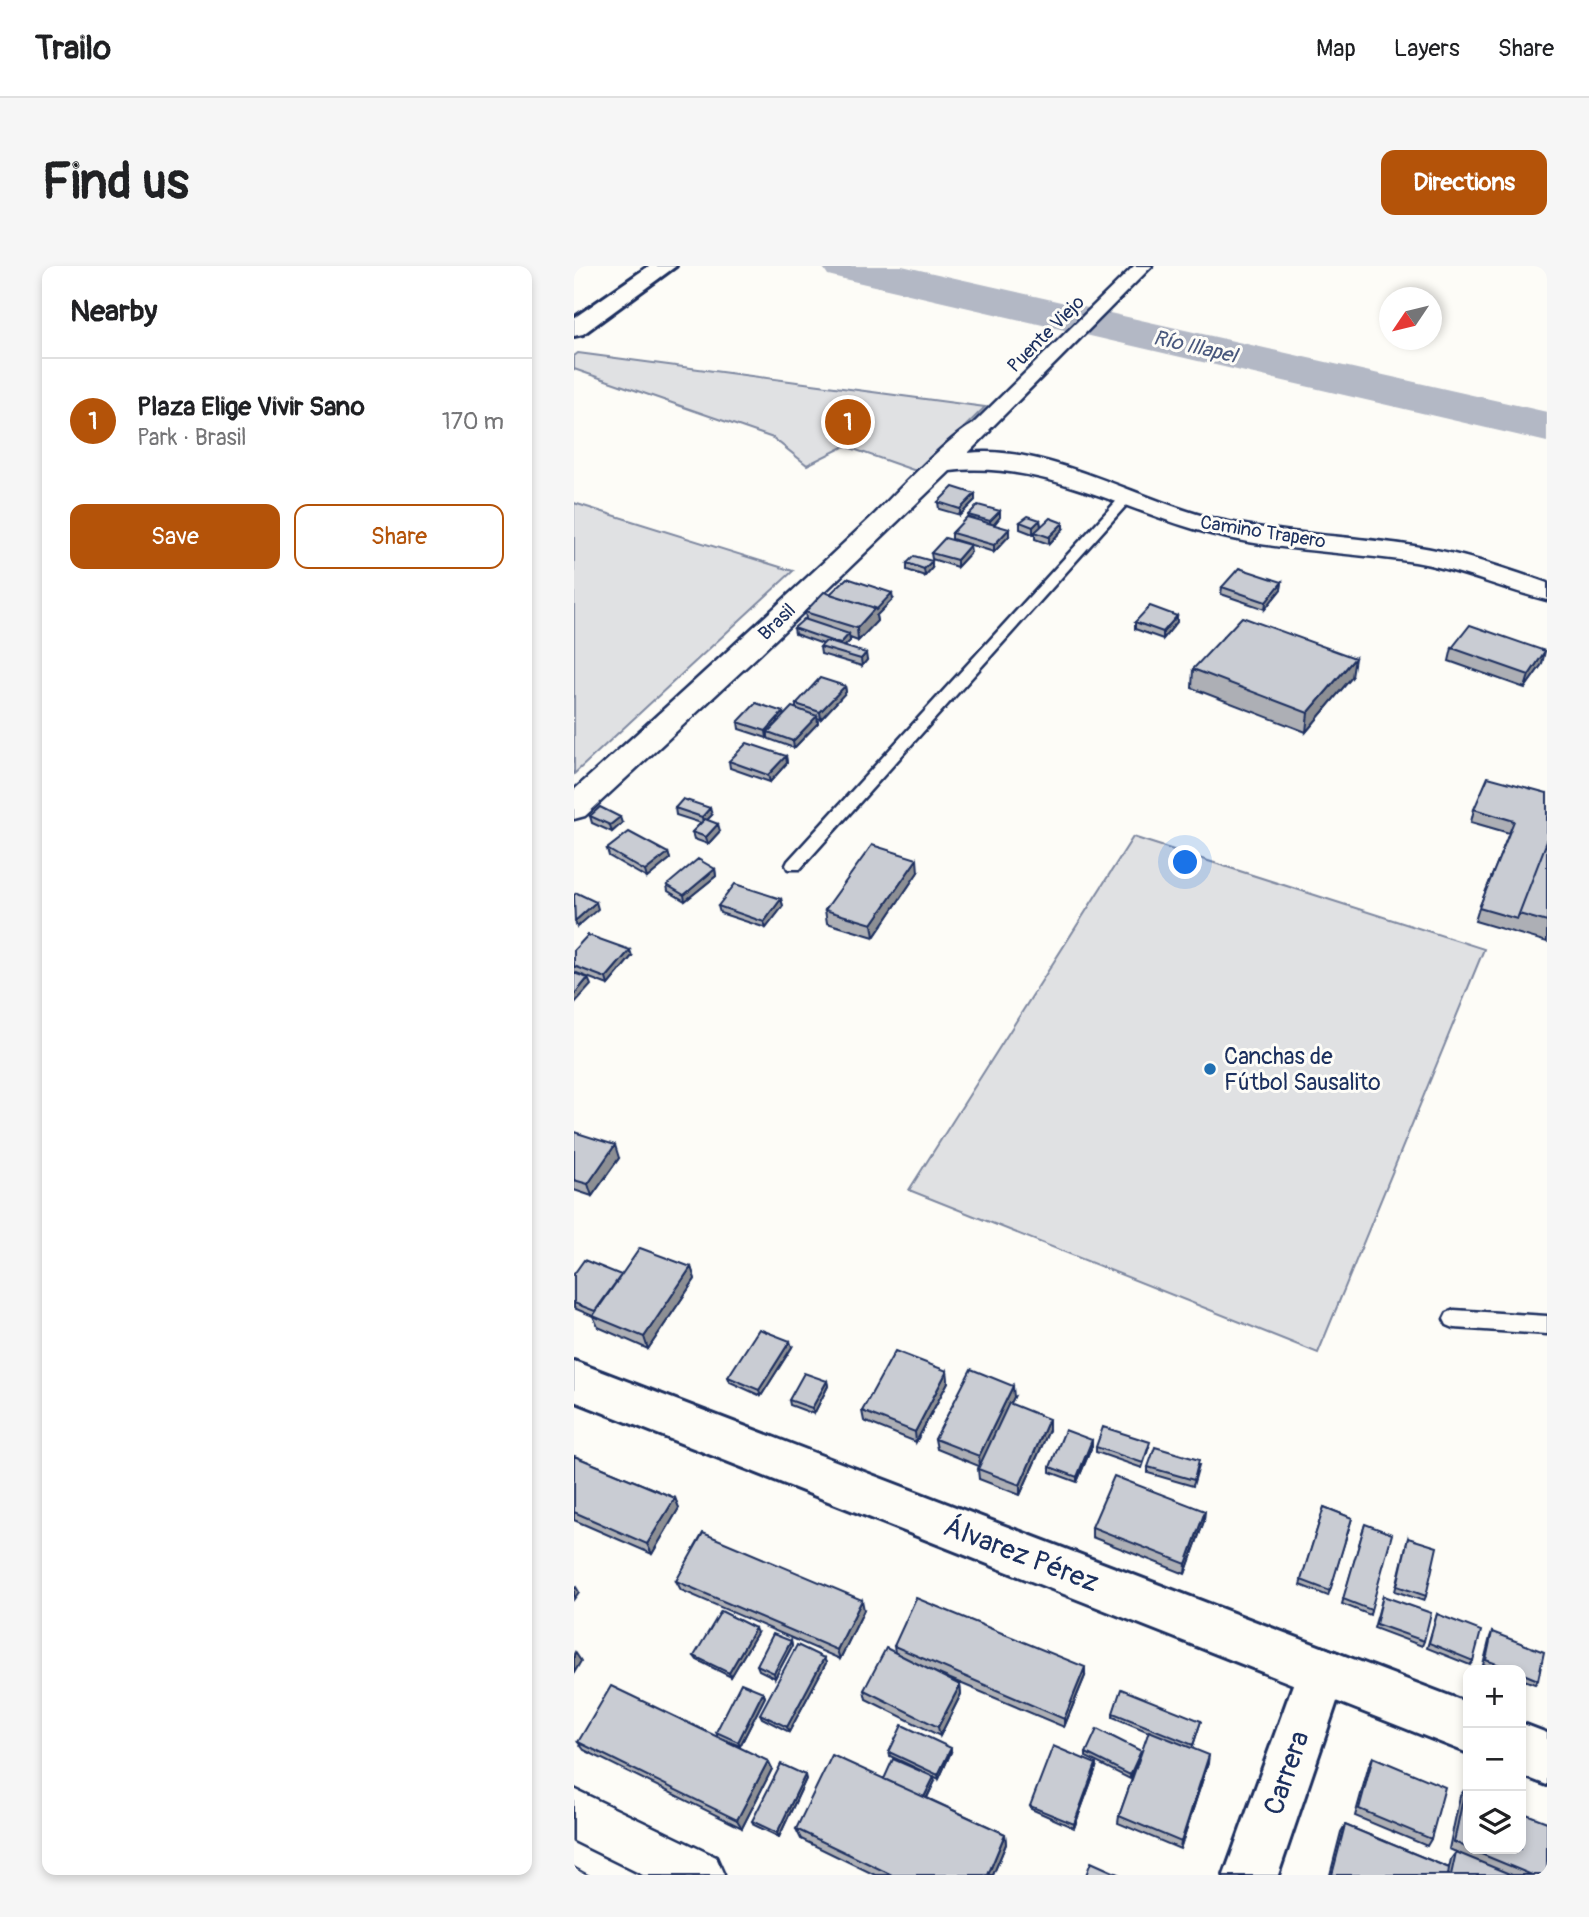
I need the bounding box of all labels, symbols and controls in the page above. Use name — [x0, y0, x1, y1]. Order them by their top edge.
text: Trailo — [35, 28, 111, 69]
text: Map — [1316, 34, 1356, 63]
text: Layers — [1394, 34, 1460, 63]
text: Share — [1498, 34, 1554, 63]
button: Directions — [1381, 150, 1547, 215]
text: Find us — [42, 152, 189, 213]
north arrow — [1379, 287, 1442, 350]
street label: Puente Viejo — [1002, 290, 1090, 378]
text: Nearby — [70, 293, 157, 330]
water label: Río Illapel — [1151, 324, 1241, 370]
text: Plaza Elige Vivir Sano — [137, 391, 365, 423]
pin: 1 — [825, 396, 871, 448]
text: 1 — [89, 407, 98, 436]
text: 170 m — [442, 407, 504, 436]
text: Park · Brasil — [137, 423, 246, 452]
button: Save — [70, 504, 280, 569]
button: Share — [294, 504, 504, 569]
street label: Camino Trapero — [1199, 510, 1327, 554]
street label: Brasil — [753, 599, 801, 645]
your location — [1168, 845, 1202, 879]
place label: Canchas de Fútbol Sausalito — [1224, 1042, 1381, 1097]
marker: Canchas de Fútbol Sausalito — [1202, 1061, 1218, 1077]
street label: Álvarez Pérez — [939, 1509, 1103, 1601]
map controls — [1463, 1665, 1526, 1854]
button: + — [1463, 1665, 1526, 1728]
street label: Carrera — [1256, 1726, 1318, 1820]
button: − — [1463, 1728, 1526, 1791]
button: layers — [1463, 1791, 1526, 1854]

